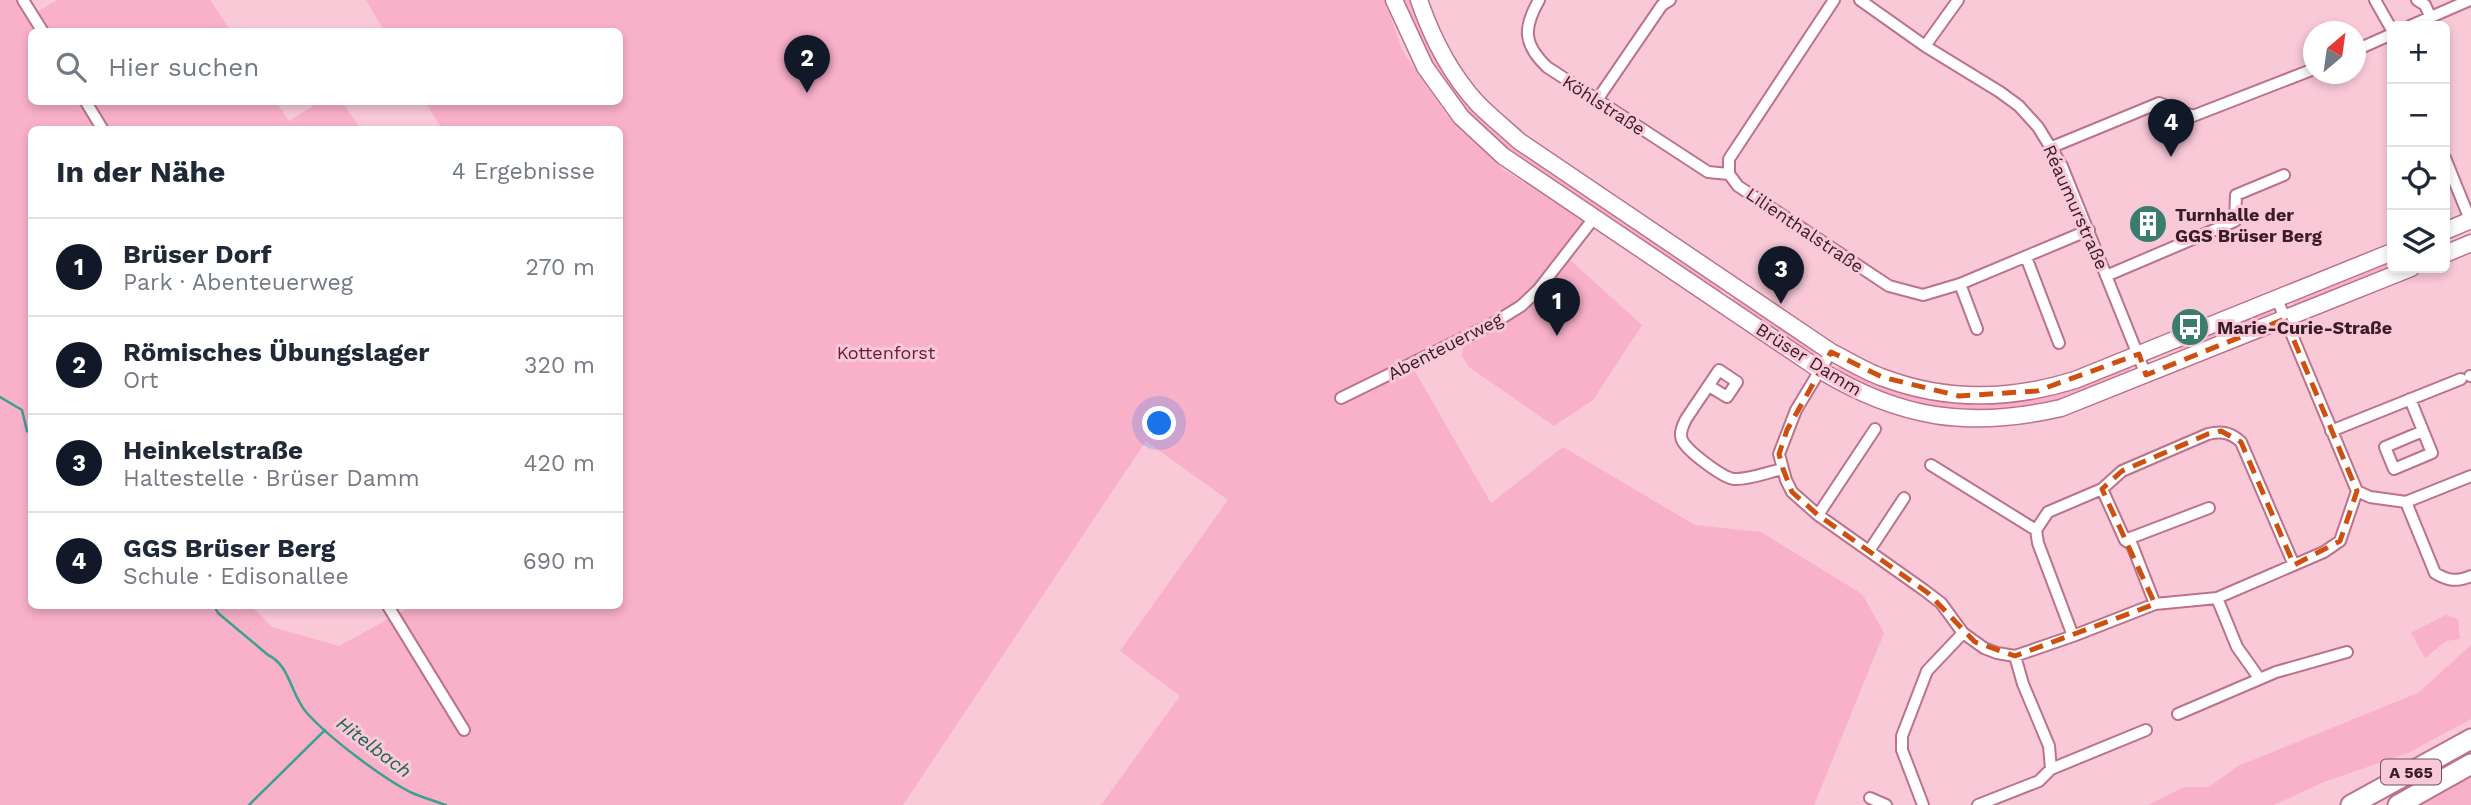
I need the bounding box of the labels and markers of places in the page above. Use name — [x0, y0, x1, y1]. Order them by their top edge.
pin: 2 — [784, 35, 830, 93]
pin: 4 — [2148, 99, 2194, 157]
building icon: Turnhalle der GGS Brüser Berg — [2127, 203, 2169, 245]
place label: Turnhalle der GGS Brüser Berg — [2175, 204, 2323, 246]
pin: 3 — [1758, 246, 1804, 304]
pin: 1 — [1534, 278, 1580, 336]
bus stop icon: Marie-Curie-Straße — [2169, 306, 2211, 348]
place label: Marie-Curie-Straße — [2217, 317, 2392, 338]

